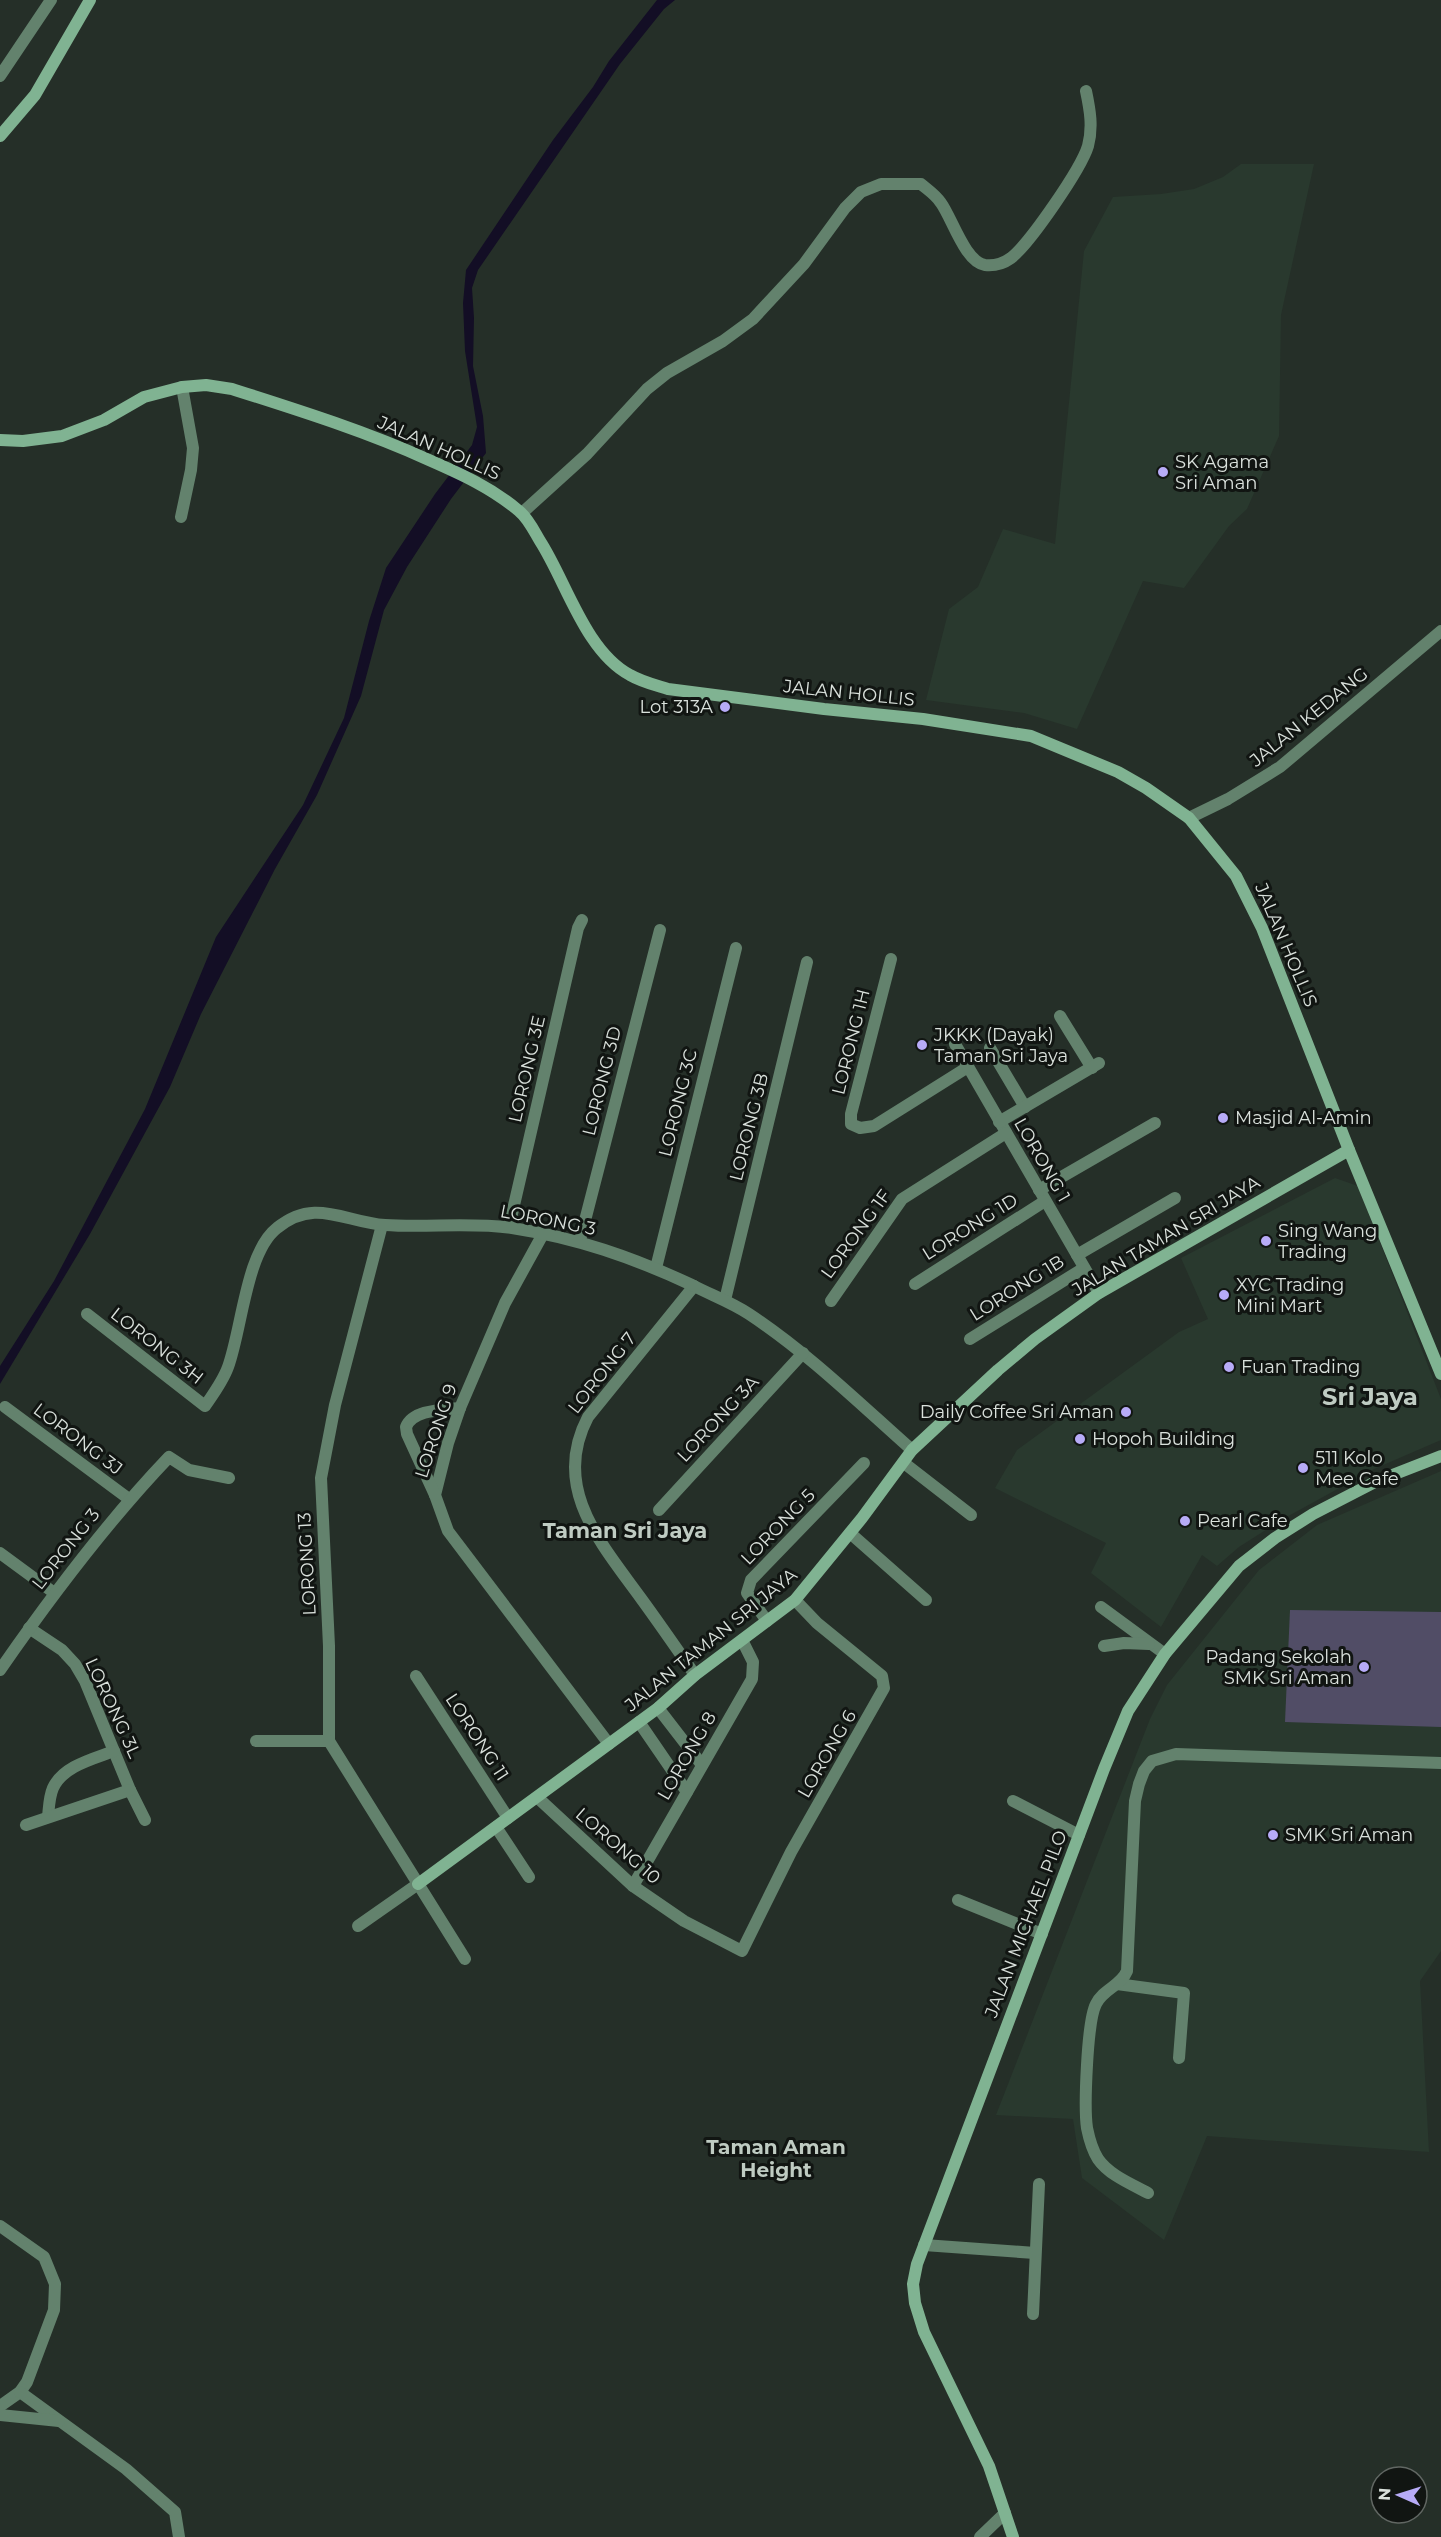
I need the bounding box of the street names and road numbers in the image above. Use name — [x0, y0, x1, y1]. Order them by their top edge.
street label: JALAN HOLLIS — [373, 411, 504, 485]
street label: JALAN KEDANG — [1245, 663, 1372, 772]
street label: JALAN HOLLIS — [781, 675, 916, 711]
street label: JALAN HOLLIS — [1250, 879, 1322, 1010]
street label: LORONG 1H — [827, 987, 875, 1097]
street label: LORONG 3E — [504, 1013, 550, 1125]
street label: LORONG 3D — [578, 1024, 626, 1138]
street label: LORONG 3C — [654, 1047, 702, 1159]
street label: LORONG 3B — [725, 1071, 773, 1183]
street label: LORONG 1 — [1009, 1114, 1075, 1206]
street label: JALAN TAMAN SRI JAYA — [1067, 1171, 1264, 1301]
street label: LORONG 1F — [816, 1185, 896, 1283]
street label: LORONG 1D — [918, 1189, 1022, 1265]
street label: LORONG 3 — [498, 1200, 598, 1240]
street label: LORONG 1B — [966, 1250, 1068, 1326]
street label: LORONG 3H — [106, 1303, 208, 1389]
street label: LORONG 7 — [563, 1328, 641, 1418]
street label: LORONG 3A — [672, 1371, 764, 1467]
street label: LORONG 9 — [410, 1381, 462, 1481]
street label: LORONG 3J — [29, 1398, 127, 1480]
street label: LORONG 5 — [736, 1484, 820, 1570]
street label: LORONG 3 — [27, 1504, 105, 1594]
street label: LORONG 13 — [293, 1512, 321, 1616]
street label: JALAN TAMAN SRI JAYA — [620, 1564, 802, 1717]
street label: LORONG 3L — [80, 1655, 146, 1762]
street label: LORONG 11 — [441, 1689, 513, 1785]
street label: LORONG 6 — [793, 1706, 861, 1802]
street label: LORONG 8 — [653, 1708, 721, 1804]
street label: LORONG 10 — [571, 1803, 665, 1889]
street label: JALAN MICHAEL PILO — [980, 1827, 1072, 2022]

